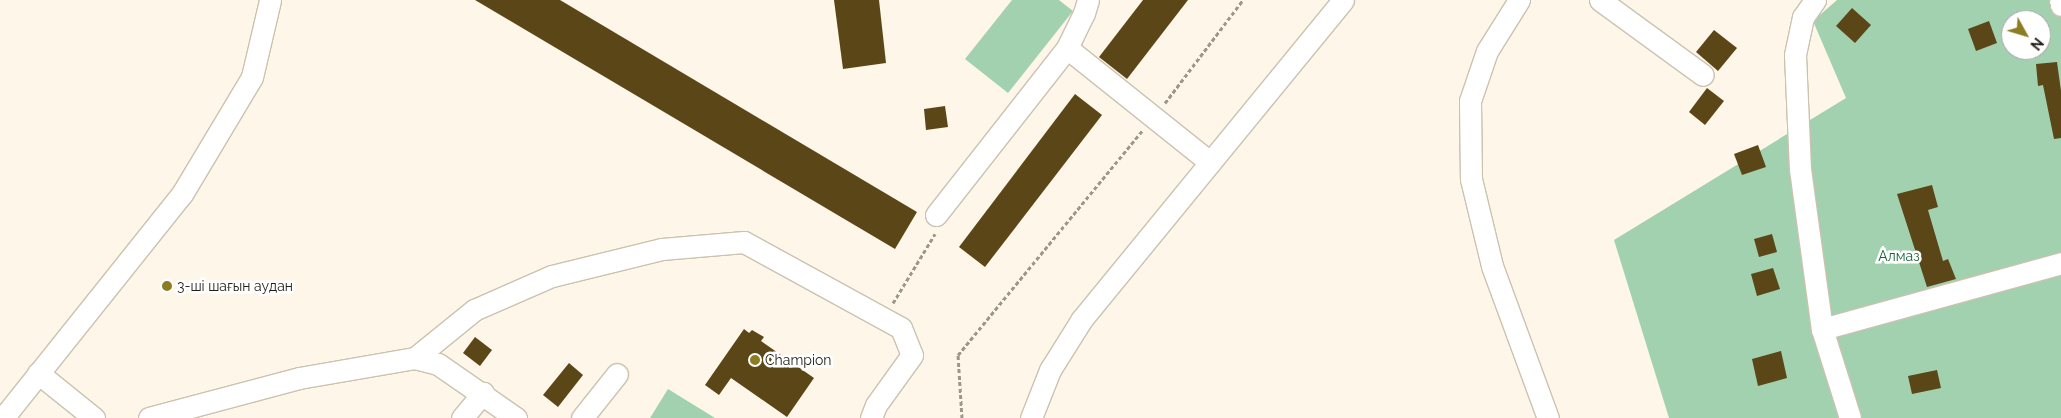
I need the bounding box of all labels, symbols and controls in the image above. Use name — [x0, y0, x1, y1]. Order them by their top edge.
north arrow — [2001, 10, 2051, 60]
text: N — [2027, 35, 2046, 53]
park label: Алмаз — [1878, 248, 1920, 264]
place label: 3-ші шағын аудан — [177, 278, 293, 294]
marker: 3-ші шағын аудан — [161, 280, 173, 292]
place label: Champion — [765, 352, 831, 368]
marker: Champion — [749, 354, 761, 366]

